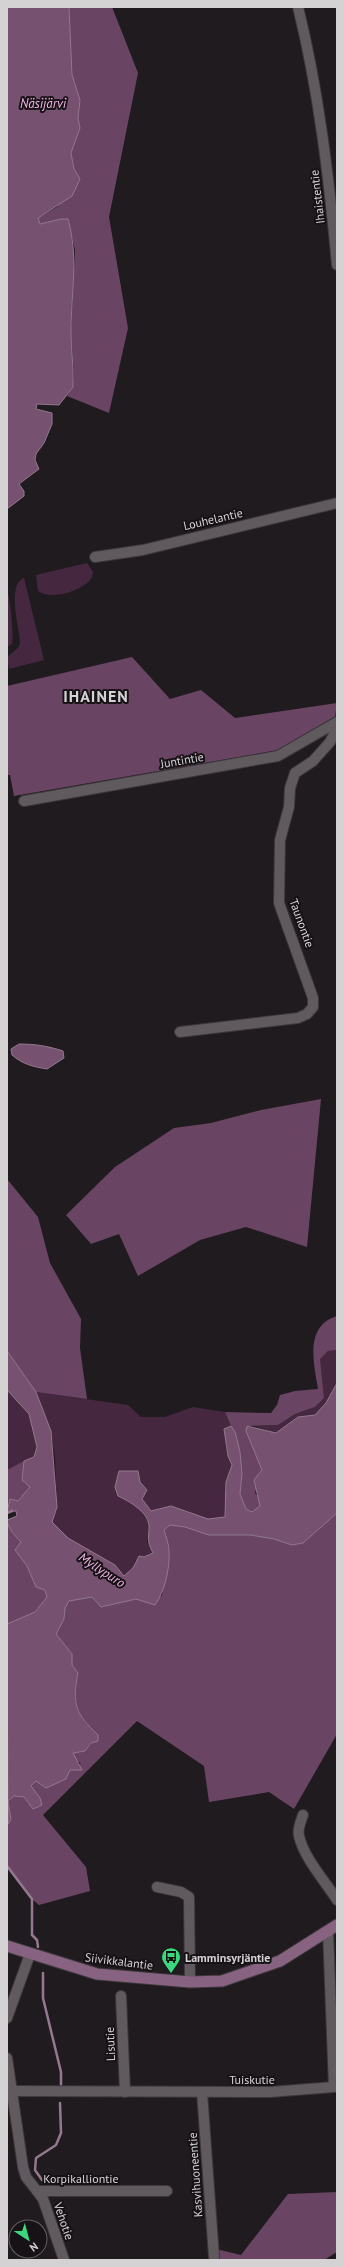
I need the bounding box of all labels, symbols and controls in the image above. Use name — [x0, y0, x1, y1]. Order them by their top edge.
water label: Näsijärvi — [20, 95, 67, 112]
street label: Ihaistentie — [306, 169, 328, 225]
street label: Louhelantie — [182, 505, 244, 533]
district label: IHAINEN — [63, 686, 129, 706]
street label: Juntintie — [158, 749, 205, 771]
street label: Taunontie — [286, 897, 318, 949]
water label: Myllypuro — [75, 1549, 129, 1592]
bus stop icon: Lamminsyrjäntie — [160, 1946, 182, 1974]
street label: Siivikkalantie — [84, 1949, 154, 1973]
place label: Lamminsyrjäntie — [185, 1950, 270, 1965]
street label: Lisutie — [102, 2027, 118, 2061]
street label: Tuiskutie — [229, 2072, 275, 2087]
street label: Kasvihuoneentie — [185, 2132, 205, 2218]
street label: Korpikalliontie — [43, 2171, 119, 2186]
street label: Vehotie — [50, 2199, 77, 2242]
north arrow — [8, 2219, 48, 2259]
text: N — [27, 2239, 41, 2255]

